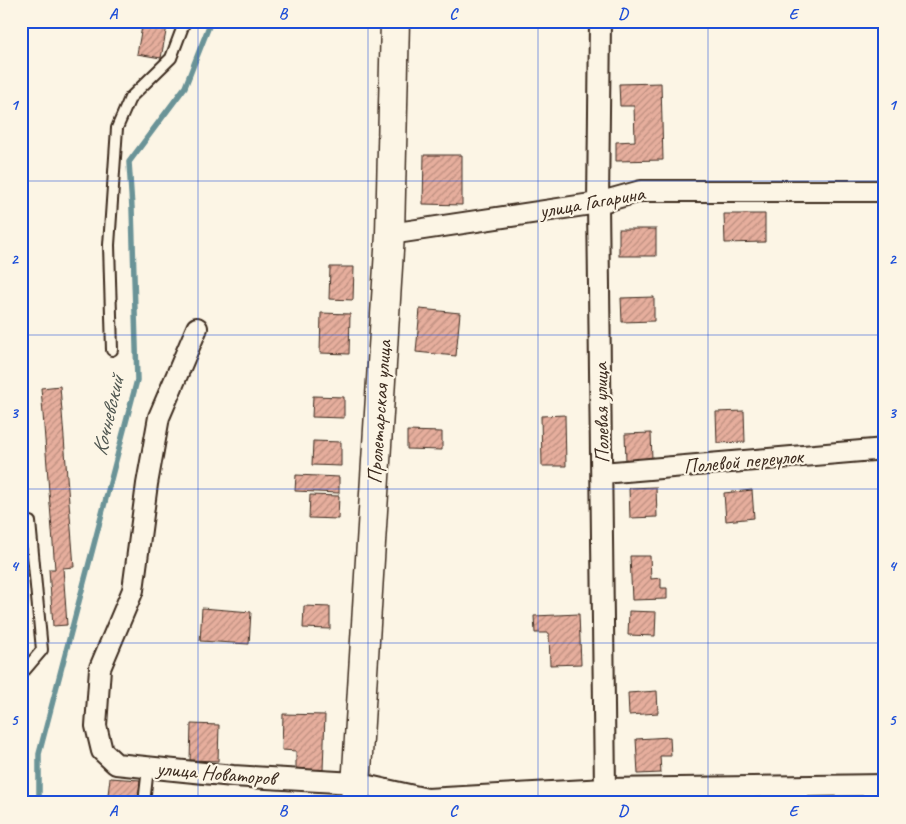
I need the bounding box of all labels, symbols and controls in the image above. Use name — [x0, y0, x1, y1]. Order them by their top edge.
text: A — [109, 4, 119, 24]
text: B — [279, 4, 289, 24]
text: C — [449, 4, 459, 24]
text: D — [618, 4, 629, 24]
text: E — [789, 4, 800, 24]
text: 1 — [10, 95, 19, 115]
text: 1 — [888, 95, 897, 115]
street label: улица Гагарина — [535, 180, 648, 224]
text: 2 — [10, 249, 19, 269]
text: 2 — [888, 249, 897, 269]
street label: Пролетарская улица — [361, 338, 397, 485]
street label: Полевая улица — [587, 361, 615, 464]
water label: Кочневский — [85, 369, 132, 458]
text: 3 — [10, 403, 19, 423]
text: 3 — [888, 403, 897, 423]
street label: Полевой переулок — [682, 443, 806, 479]
text: 4 — [10, 556, 19, 576]
text: 4 — [888, 556, 897, 576]
text: 5 — [11, 710, 20, 730]
text: 5 — [889, 710, 898, 730]
street label: улица Новаторов — [153, 755, 281, 792]
text: A — [109, 801, 119, 821]
text: B — [279, 801, 289, 821]
text: C — [449, 801, 459, 821]
text: D — [618, 801, 629, 821]
text: E — [789, 801, 800, 821]

